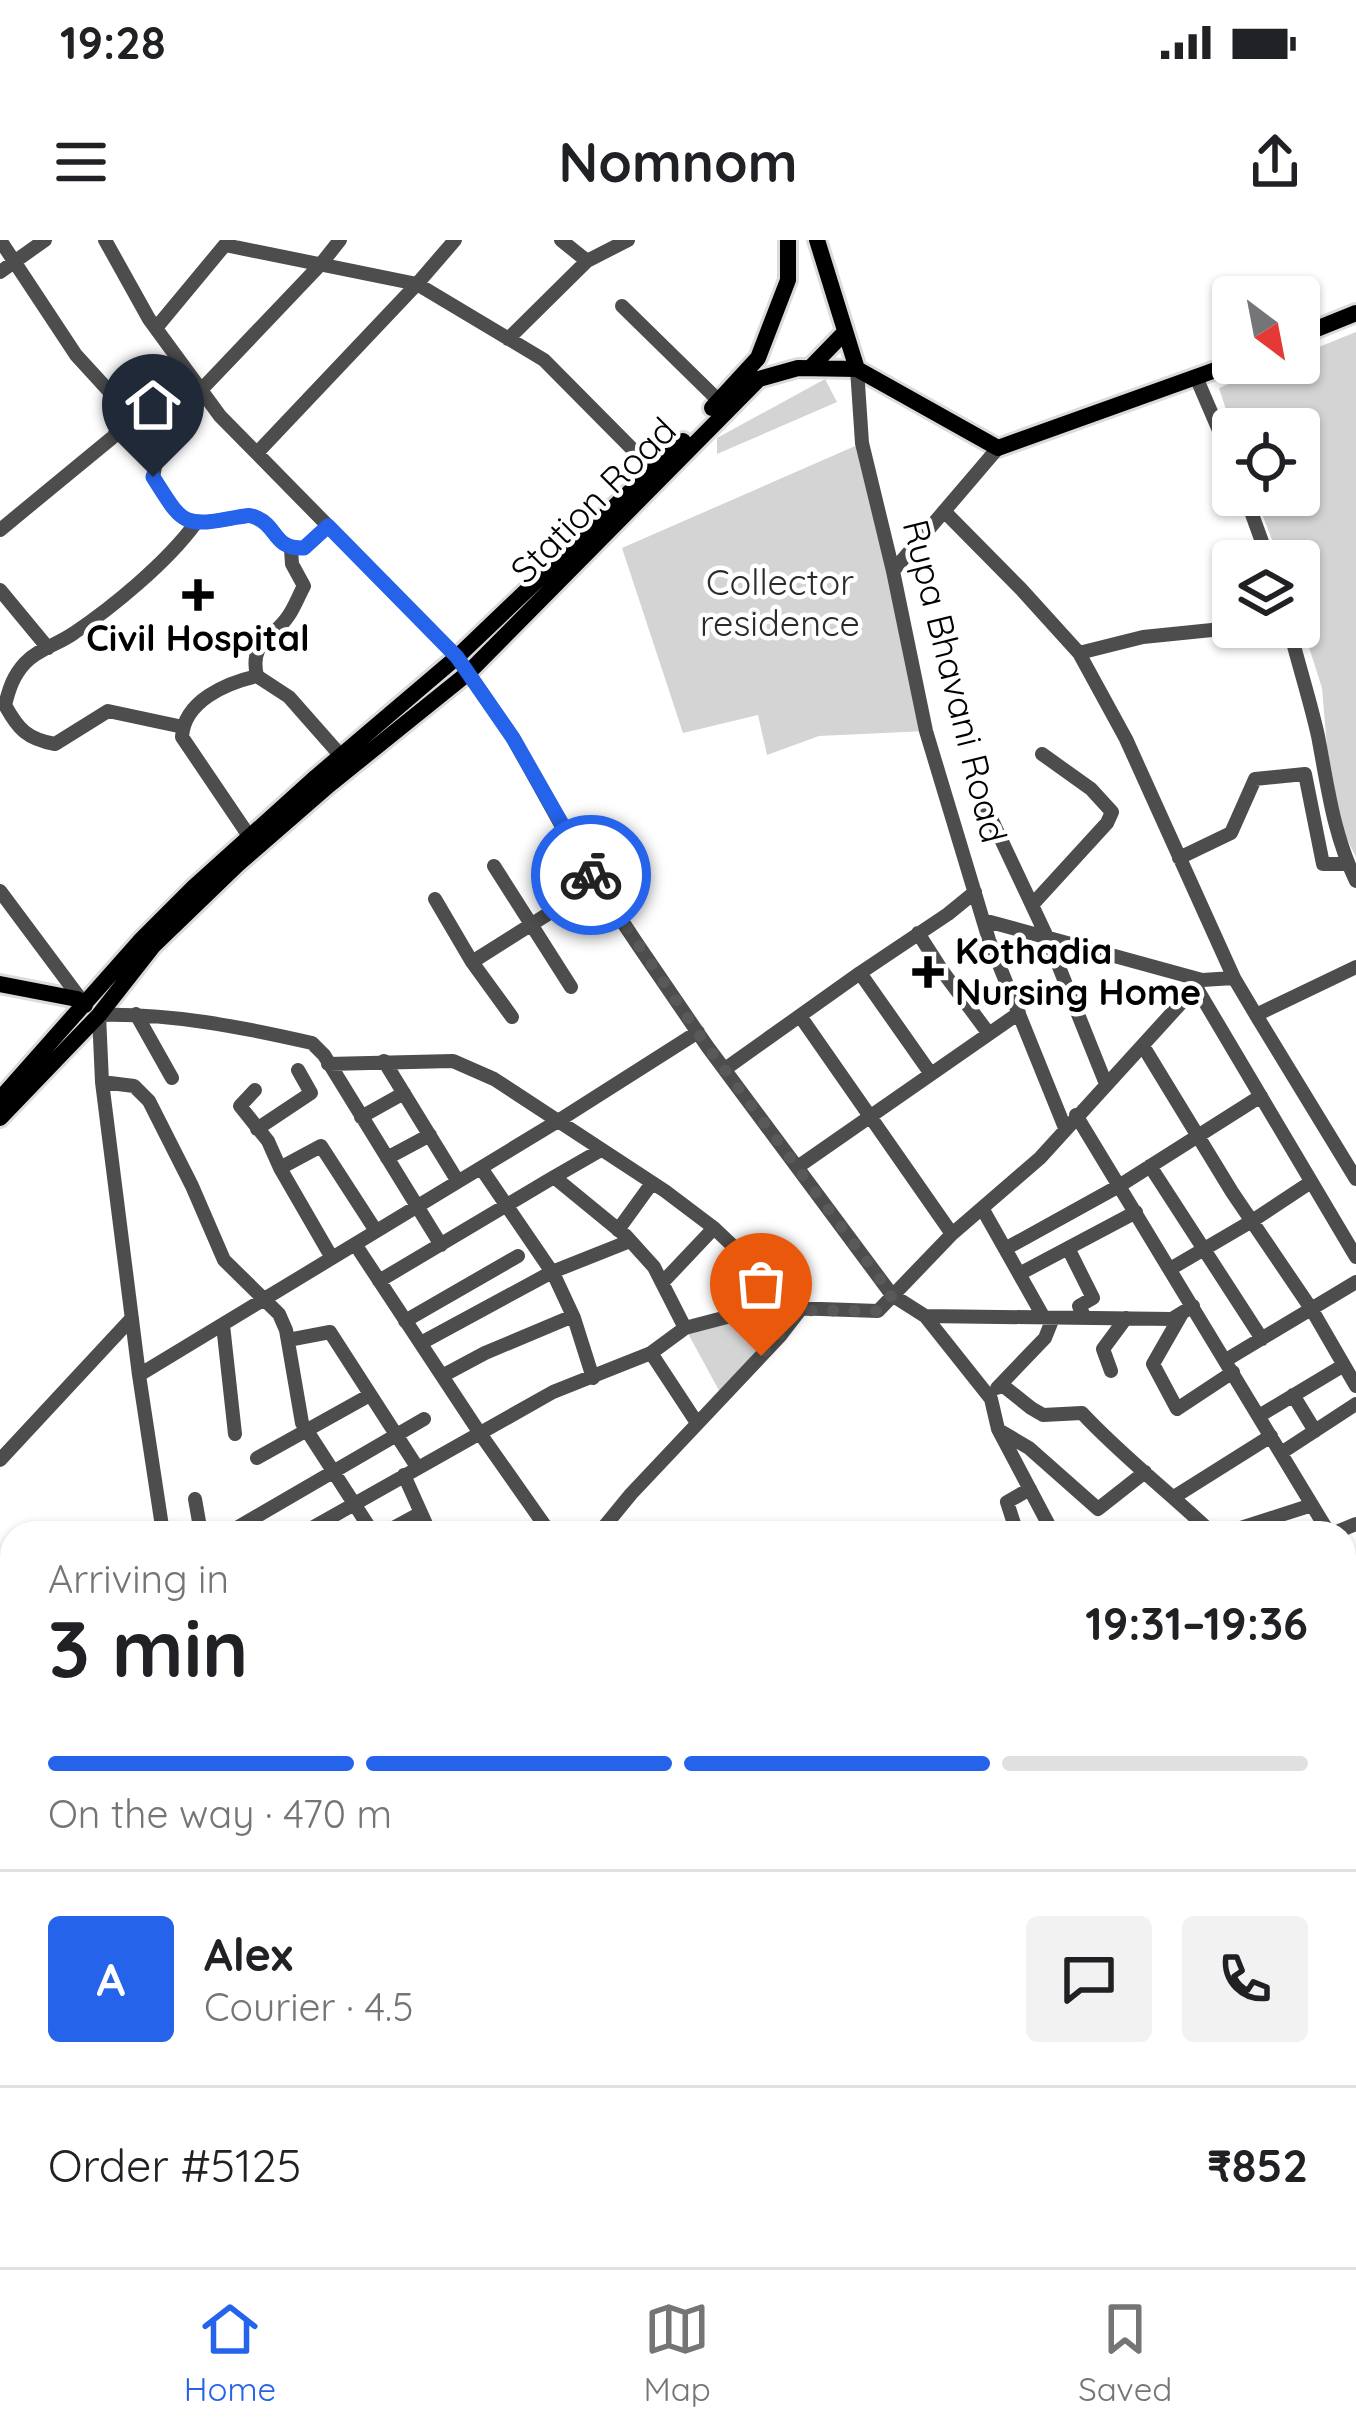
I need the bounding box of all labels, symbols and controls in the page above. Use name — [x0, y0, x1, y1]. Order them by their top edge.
text: 19:28 — [60, 14, 166, 70]
text: Nomnom — [559, 128, 797, 196]
icon: menu — [48, 129, 114, 195]
icon: share — [1242, 129, 1308, 195]
north arrow — [1212, 276, 1320, 384]
map controls — [1212, 276, 1320, 648]
pin — [102, 354, 204, 477]
icon: home — [120, 372, 186, 438]
street label: Station Road — [500, 407, 685, 592]
button: locate — [1212, 408, 1320, 516]
street label: Rupa Bhavani Road — [894, 515, 1017, 847]
button: layers — [1212, 540, 1320, 648]
park label: Collector residence — [700, 559, 860, 645]
marker: Civil Hospital — [182, 579, 214, 611]
place label: Civil Hospital — [86, 615, 310, 660]
courier — [531, 815, 651, 935]
icon: bike — [558, 842, 624, 908]
place label: Kothadia Nursing Home — [955, 928, 1201, 1014]
marker: Kothadia Nursing Home — [912, 956, 944, 988]
pin — [710, 1233, 812, 1356]
icon: bag — [728, 1251, 794, 1317]
text: Arriving in — [48, 1554, 229, 1603]
text: 19:31–19:36 — [1085, 1595, 1308, 1651]
text: 3 min — [48, 1599, 249, 1697]
text: On the way · 470 m — [48, 1789, 392, 1838]
button: chat — [1026, 1916, 1152, 2042]
button: phone — [1182, 1916, 1308, 2042]
text: Alex — [204, 1926, 293, 1982]
text: A — [97, 1951, 125, 2007]
text: Courier · 4.5 — [204, 1982, 413, 2031]
text: Order #5125 — [48, 2137, 301, 2193]
text: ₹852 — [1207, 2137, 1308, 2193]
tab: Home — [184, 2296, 276, 2409]
tab: Map — [644, 2296, 711, 2409]
tab: Saved — [1078, 2296, 1172, 2409]

